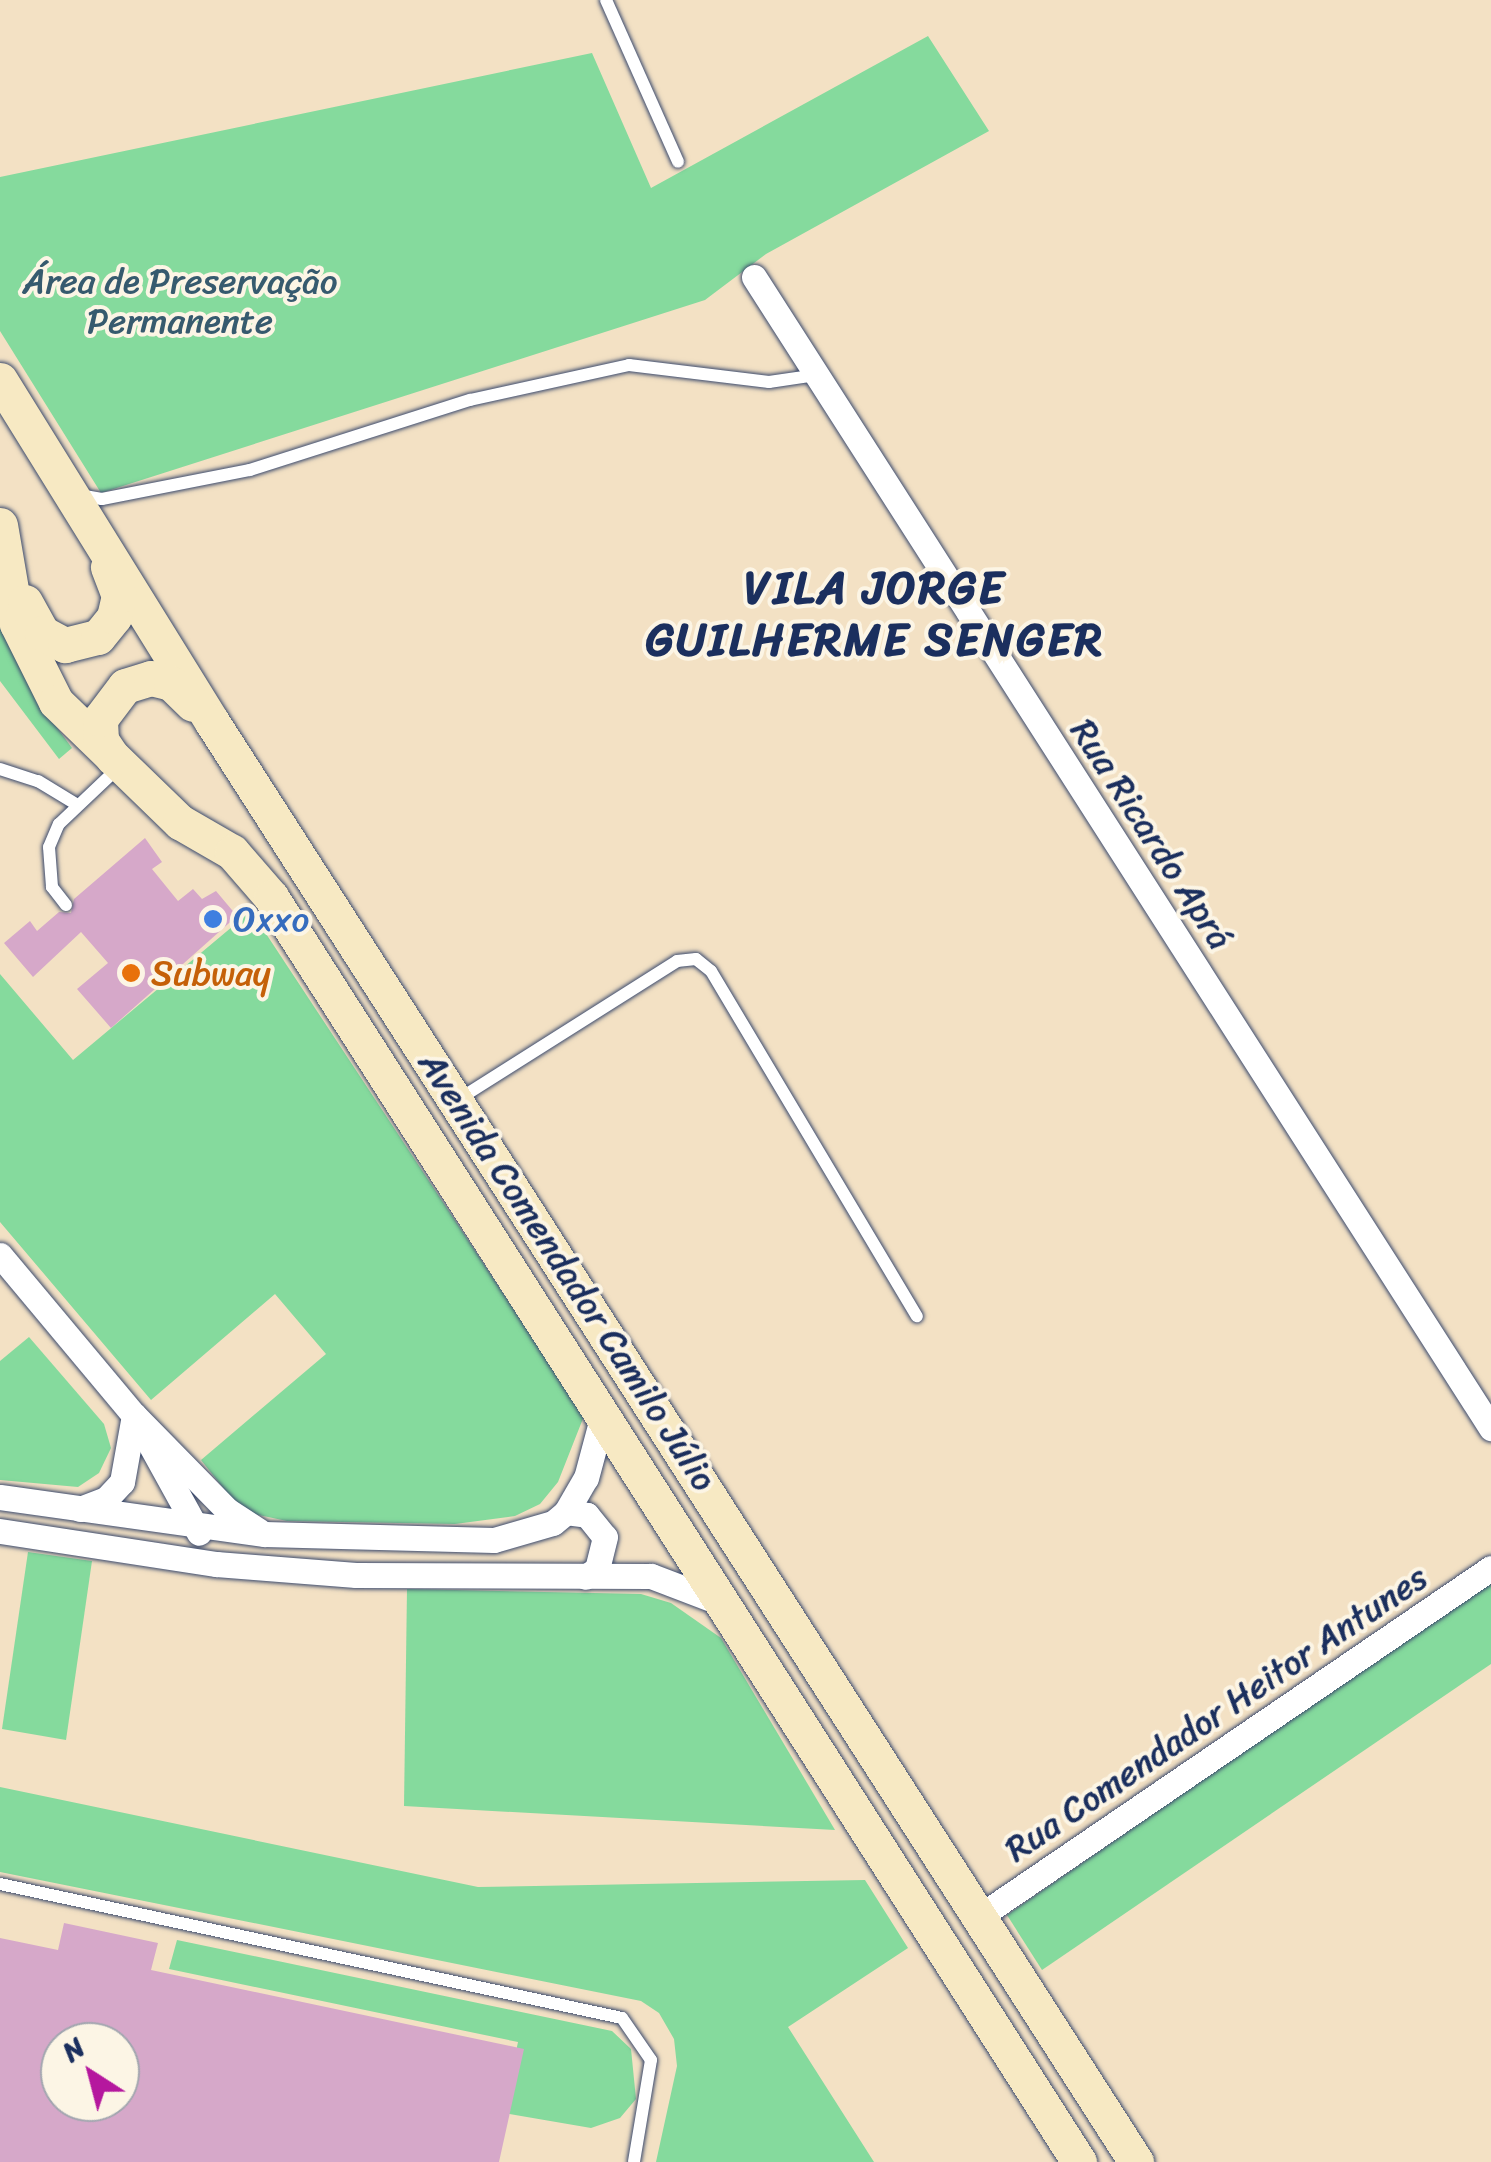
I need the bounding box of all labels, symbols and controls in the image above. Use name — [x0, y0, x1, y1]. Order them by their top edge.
park label: Área de Preservação Permanente — [22, 260, 338, 342]
district label: VILA JORGE GUILHERME SENGER — [647, 562, 1103, 668]
street label: Rua Ricardo Aprá — [1062, 711, 1242, 957]
place label: Oxxo — [233, 898, 309, 940]
marker: Oxxo — [202, 908, 224, 930]
place label: Subway — [151, 952, 271, 994]
marker: Subway — [120, 962, 142, 984]
street label: Avenida Comendador Camilo Júlio — [410, 1044, 726, 1498]
street label: Rua Comendador Heitor Antunes — [996, 1555, 1436, 1871]
north arrow — [40, 2022, 140, 2122]
text: N — [51, 2023, 95, 2074]

